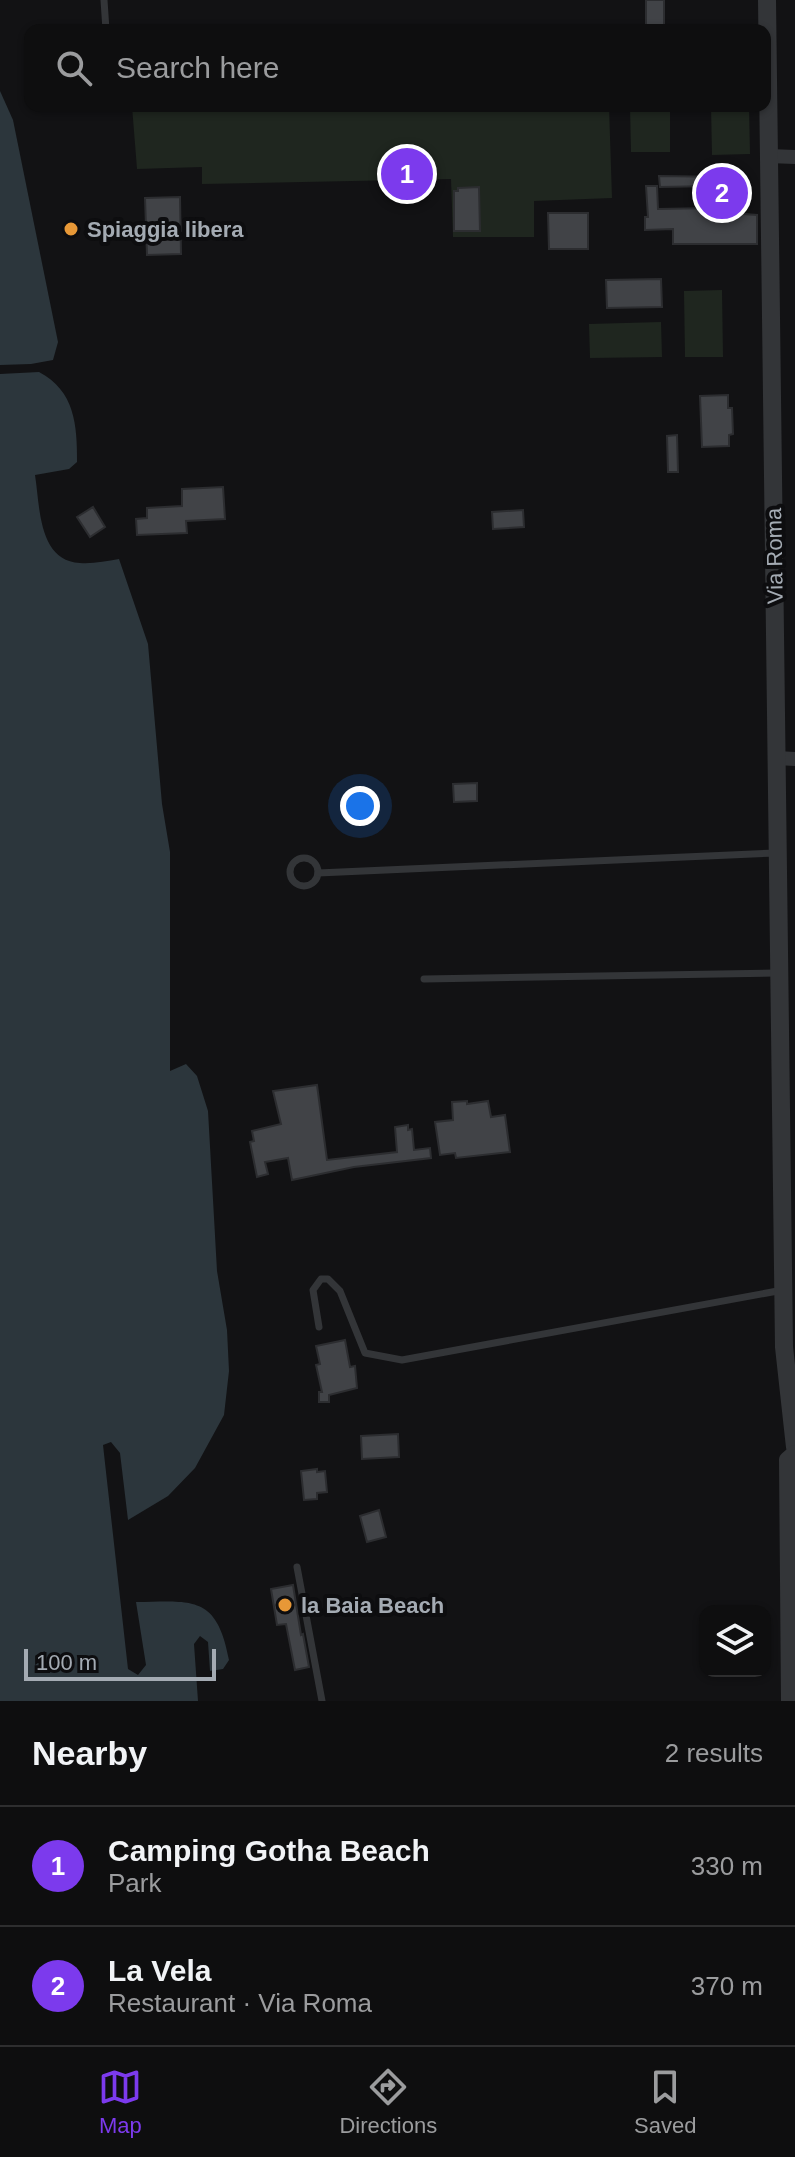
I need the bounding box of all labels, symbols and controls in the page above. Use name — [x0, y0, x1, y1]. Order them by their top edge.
search box — [24, 24, 771, 112]
icon: search — [52, 46, 96, 90]
text: Search here — [116, 51, 279, 84]
pin: 1 — [381, 144, 433, 204]
pin: 2 — [696, 163, 748, 223]
place label: Spiaggia libera — [87, 217, 244, 242]
marker: Spiaggia libera — [62, 220, 80, 238]
street label: Via Roma — [761, 507, 788, 604]
your location — [340, 786, 380, 826]
place label: la Baia Beach — [301, 1593, 444, 1618]
marker: la Baia Beach — [276, 1596, 294, 1614]
map controls — [699, 1605, 771, 1677]
button: layers — [699, 1605, 771, 1677]
scale bar — [24, 1645, 216, 1681]
text: 100 m — [36, 1650, 97, 1675]
text: Nearby — [32, 1734, 147, 1772]
text: 2 results — [665, 1738, 763, 1768]
text: Camping Gotha Beach — [108, 1834, 430, 1867]
text: 1 — [51, 1851, 65, 1881]
text: 330 m — [691, 1851, 763, 1881]
text: Park — [108, 1868, 161, 1898]
text: La Vela — [108, 1954, 211, 1987]
text: 2 — [51, 1971, 65, 2001]
text: 370 m — [691, 1971, 763, 2001]
text: Restaurant · Via Roma — [108, 1988, 372, 2018]
tab: Map — [98, 2065, 142, 2139]
tab: Directions — [339, 2065, 437, 2139]
tab: Saved — [634, 2065, 697, 2139]

